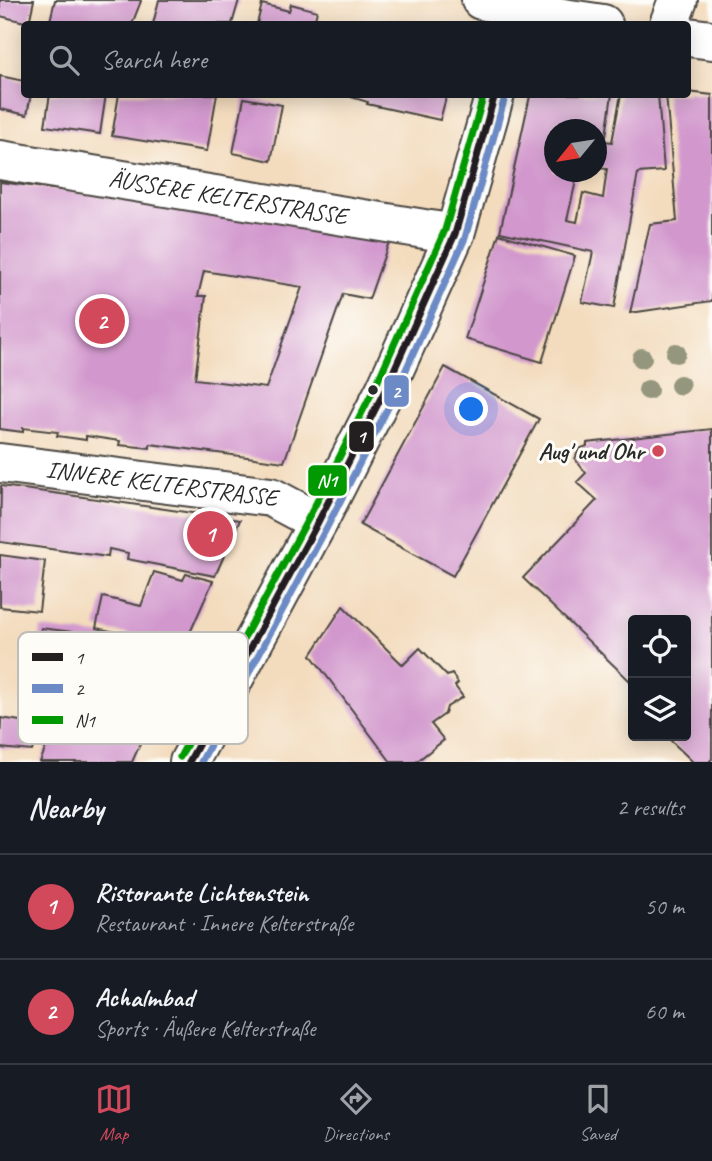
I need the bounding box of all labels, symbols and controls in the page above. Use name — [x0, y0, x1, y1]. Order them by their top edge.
search box — [21, 21, 691, 98]
icon: search — [45, 41, 83, 79]
text: Search here — [101, 43, 207, 76]
north arrow — [544, 119, 607, 182]
street label: ÄUSSERE KELTERSTRASSE — [107, 163, 352, 232]
pin: 2 — [79, 295, 125, 347]
line badge: 2 — [383, 374, 410, 408]
text: 2 — [392, 380, 403, 404]
unlabelled marker — [366, 383, 380, 397]
your location — [454, 392, 488, 426]
line badge: 1 — [348, 420, 375, 453]
text: 1 — [357, 425, 368, 449]
place label: Aug' und Ohr — [539, 436, 646, 466]
marker: Aug' und Ohr — [650, 443, 666, 459]
street label: INNERE KELTERSTRASSE — [44, 454, 282, 513]
line badge: N1 — [307, 464, 348, 497]
text: N1 — [317, 469, 340, 493]
pin: 1 — [187, 508, 233, 560]
map controls — [628, 615, 691, 741]
button: locate — [628, 615, 691, 678]
legend — [18, 632, 248, 744]
text: 1 — [75, 646, 85, 670]
text: 2 — [75, 677, 85, 701]
button: layers — [628, 678, 691, 741]
text: N1 — [75, 709, 96, 733]
text: Nearby — [28, 789, 104, 827]
text: 2 results — [617, 793, 684, 822]
text: Ristorante Lichtenstein — [95, 876, 308, 909]
text: 1 — [46, 892, 56, 921]
text: 50 m — [645, 892, 684, 921]
text: Restaurant · Innere Kelterstraße — [95, 909, 353, 938]
text: Achalmbad — [95, 981, 193, 1014]
text: 2 — [46, 997, 56, 1026]
text: 60 m — [645, 997, 684, 1026]
text: Sports · Äußere Kelterstraße — [95, 1014, 315, 1043]
tab: Map — [95, 1080, 133, 1146]
tab: Directions — [323, 1080, 389, 1146]
tab: Saved — [579, 1080, 617, 1146]

